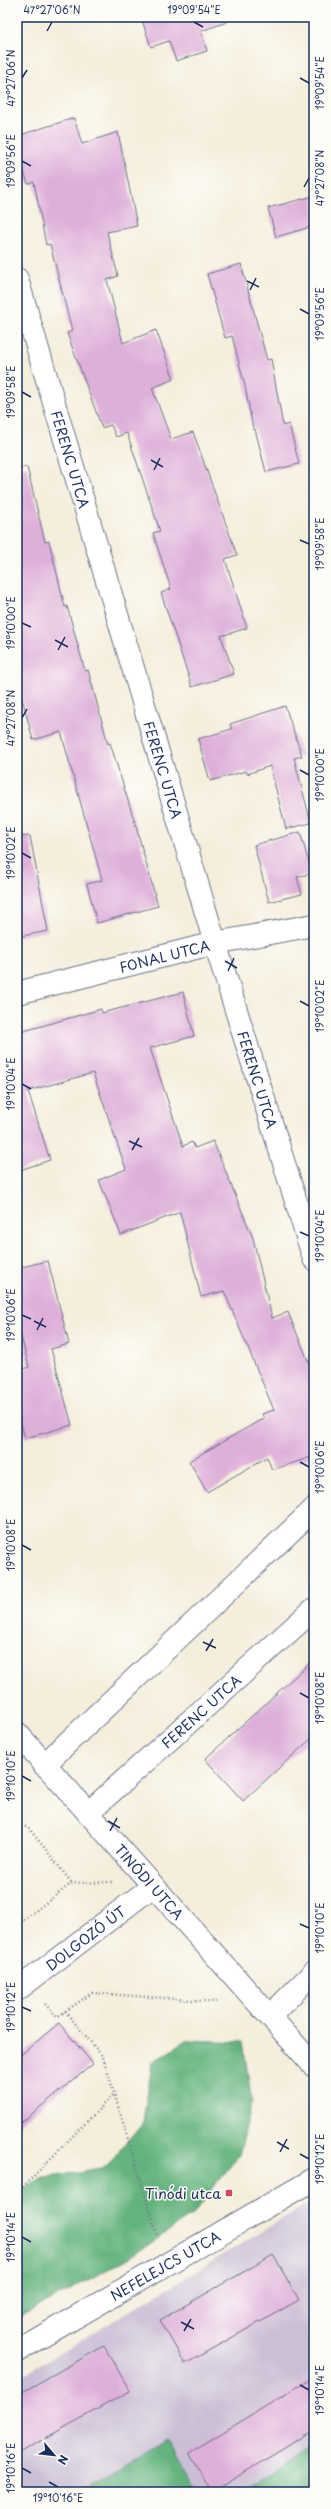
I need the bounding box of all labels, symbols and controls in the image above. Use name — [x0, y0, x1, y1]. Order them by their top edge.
text: 47°27'06"N — [23, 2, 81, 17]
text: 19°09'54"E — [167, 2, 221, 17]
text: 47°27'06"N — [3, 49, 18, 107]
text: 19°09'54"E — [312, 56, 327, 110]
text: 19°09'56"E — [3, 134, 18, 188]
text: 47°27'08"N — [312, 149, 327, 206]
text: 19°09'56"E — [312, 287, 327, 341]
text: 19°09'58"E — [3, 365, 18, 419]
street label: FERENC UTCA — [46, 408, 95, 511]
text: 19°09'58"E — [312, 517, 327, 571]
text: 19°10'00"E — [3, 596, 18, 650]
text: 47°27'08"N — [3, 689, 18, 746]
street label: FERENC UTCA — [139, 718, 188, 822]
text: 19°10'00"E — [312, 748, 327, 802]
text: 19°10'02"E — [3, 826, 18, 880]
street label: FONAL UTCA — [117, 934, 212, 977]
text: 19°10'02"E — [312, 979, 327, 1033]
street label: FERENC UTCA — [233, 1028, 283, 1131]
text: 19°10'04"E — [3, 1058, 18, 1110]
text: 19°10'04"E — [312, 1210, 327, 1262]
text: 19°10'06"E — [3, 1288, 18, 1342]
text: 19°10'06"E — [312, 1440, 327, 1494]
text: 19°10'08"E — [3, 1519, 18, 1571]
street label: FERENC UTCA — [156, 1669, 246, 1753]
text: 19°10'08"E — [312, 1672, 327, 1724]
text: 19°10'10"E — [3, 1751, 18, 1801]
street label: TINÓDI UTCA — [110, 1839, 189, 1924]
street label: DOLGOZÓ ÚT — [41, 1900, 130, 1975]
text: 19°10'10"E — [312, 1903, 327, 1953]
text: 19°10'12"E — [3, 1982, 18, 2032]
text: 19°10'12"E — [312, 2134, 327, 2184]
place label: Tinódi utca — [145, 2183, 221, 2204]
marker: Tinódi utca — [224, 2188, 234, 2198]
text: 19°10'14"E — [3, 2212, 18, 2262]
street label: NEFELEJCS UTCA — [106, 2225, 224, 2305]
text: 19°10'14"E — [312, 2365, 327, 2415]
north arrow — [34, 2435, 74, 2475]
text: 19°10'16"E — [3, 2443, 18, 2493]
text: N — [54, 2452, 73, 2468]
text: 19°10'16"E — [33, 2490, 83, 2505]

